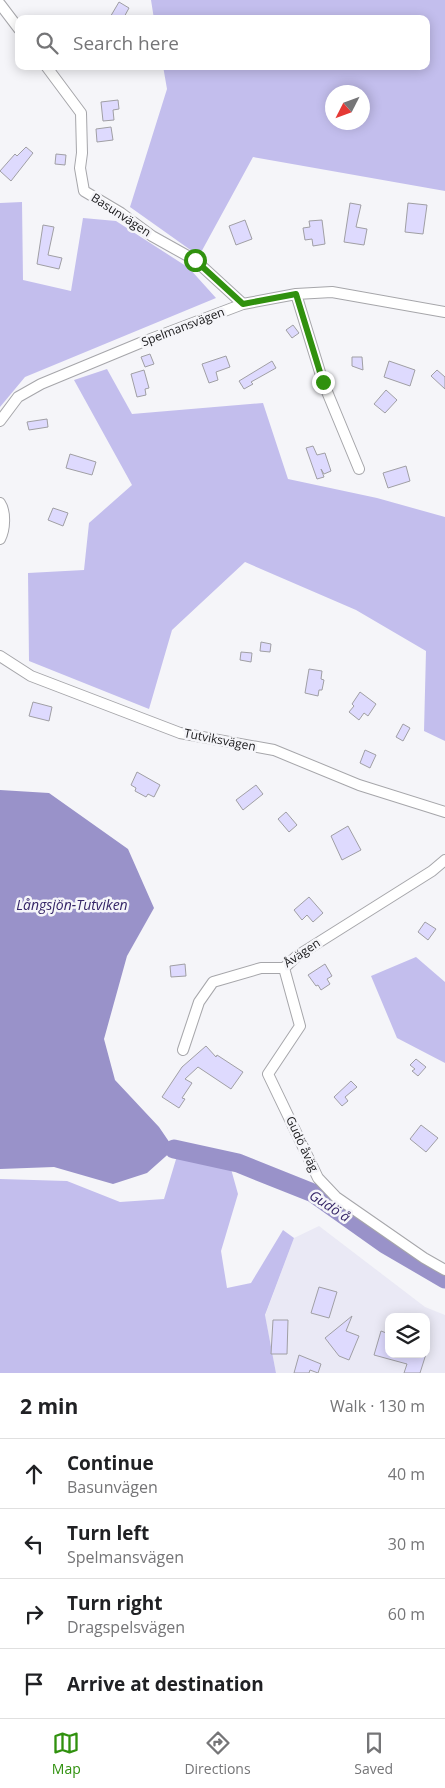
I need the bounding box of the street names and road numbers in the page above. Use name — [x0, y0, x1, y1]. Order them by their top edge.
street label: Basunvägen — [88, 189, 154, 240]
street label: Spelmansvägen — [139, 303, 227, 350]
street label: Tutviksvägen — [183, 724, 257, 755]
street label: Åvägen — [280, 934, 323, 971]
street label: Gudö åväg — [282, 1113, 323, 1175]

